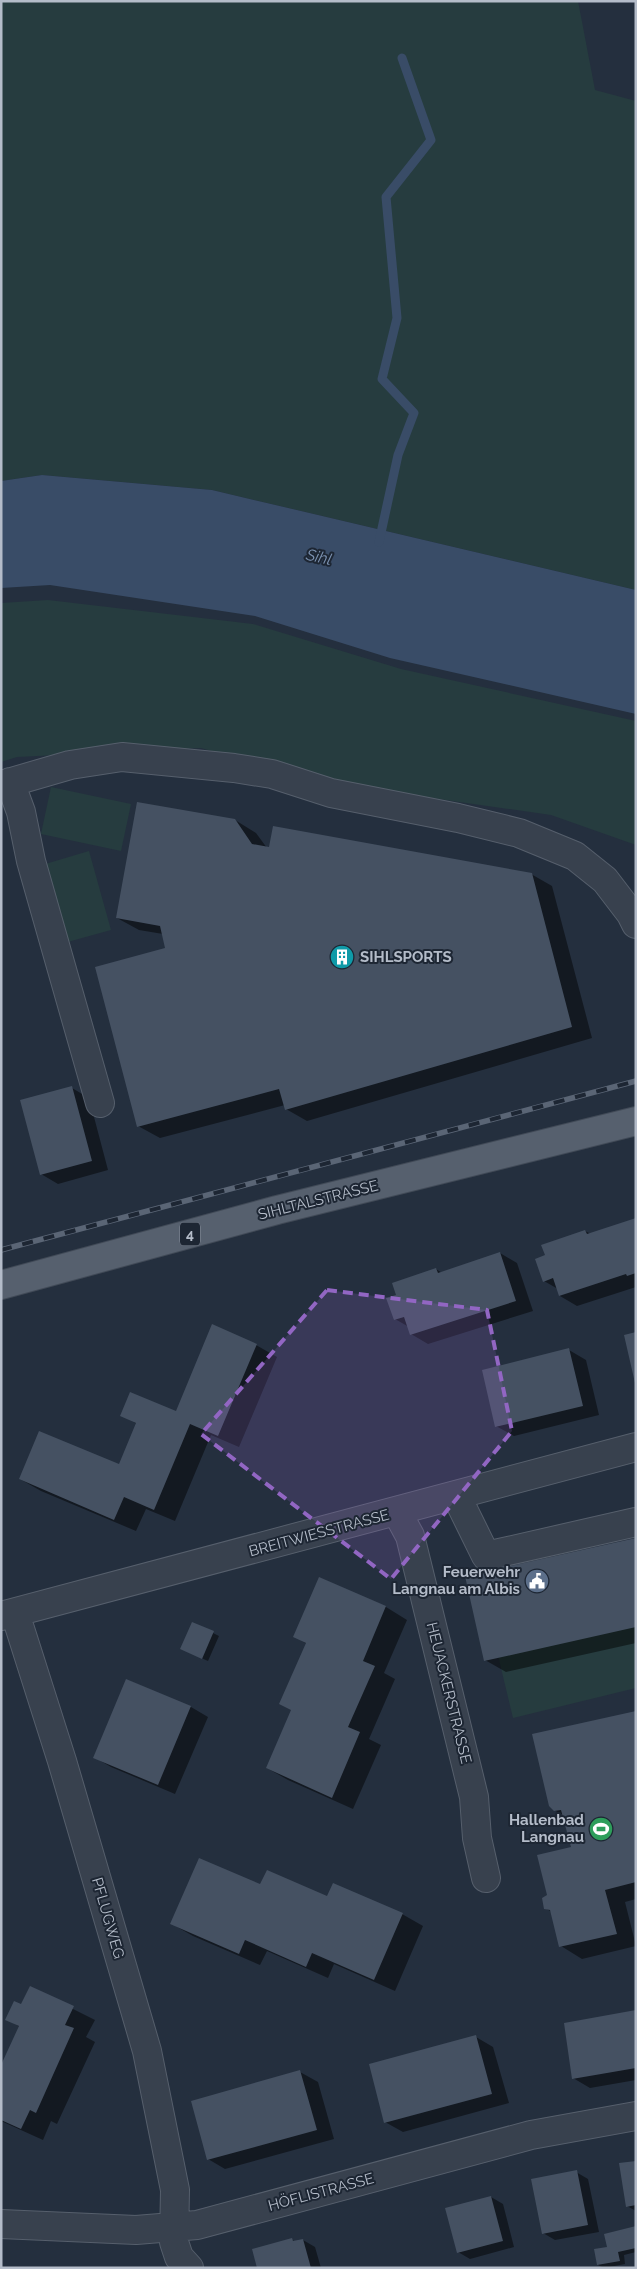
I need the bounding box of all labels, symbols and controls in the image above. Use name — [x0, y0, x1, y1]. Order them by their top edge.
water label: Sihl — [303, 545, 334, 569]
building icon: SIHLSPORTS — [329, 944, 355, 970]
place label: SIHLSPORTS — [360, 948, 452, 966]
street label: SIHLTALSTRASSE — [256, 1176, 380, 1224]
road number: 4 — [180, 1222, 200, 1246]
street label: BREITWIESSTRASSE — [247, 1506, 391, 1560]
place label: Feuerwehr Langnau am Albis — [392, 1563, 520, 1598]
public building icon: Feuerwehr Langnau am Albis — [524, 1568, 550, 1594]
street label: HEUACKERSTRASSE — [423, 1620, 475, 1766]
place label: Hallenbad Langnau — [509, 1811, 584, 1846]
sports icon: Hallenbad Langnau — [588, 1816, 614, 1842]
street label: PFLUGWEG — [88, 1875, 128, 1961]
street label: HÖFLISTRASSE — [266, 2168, 376, 2215]

